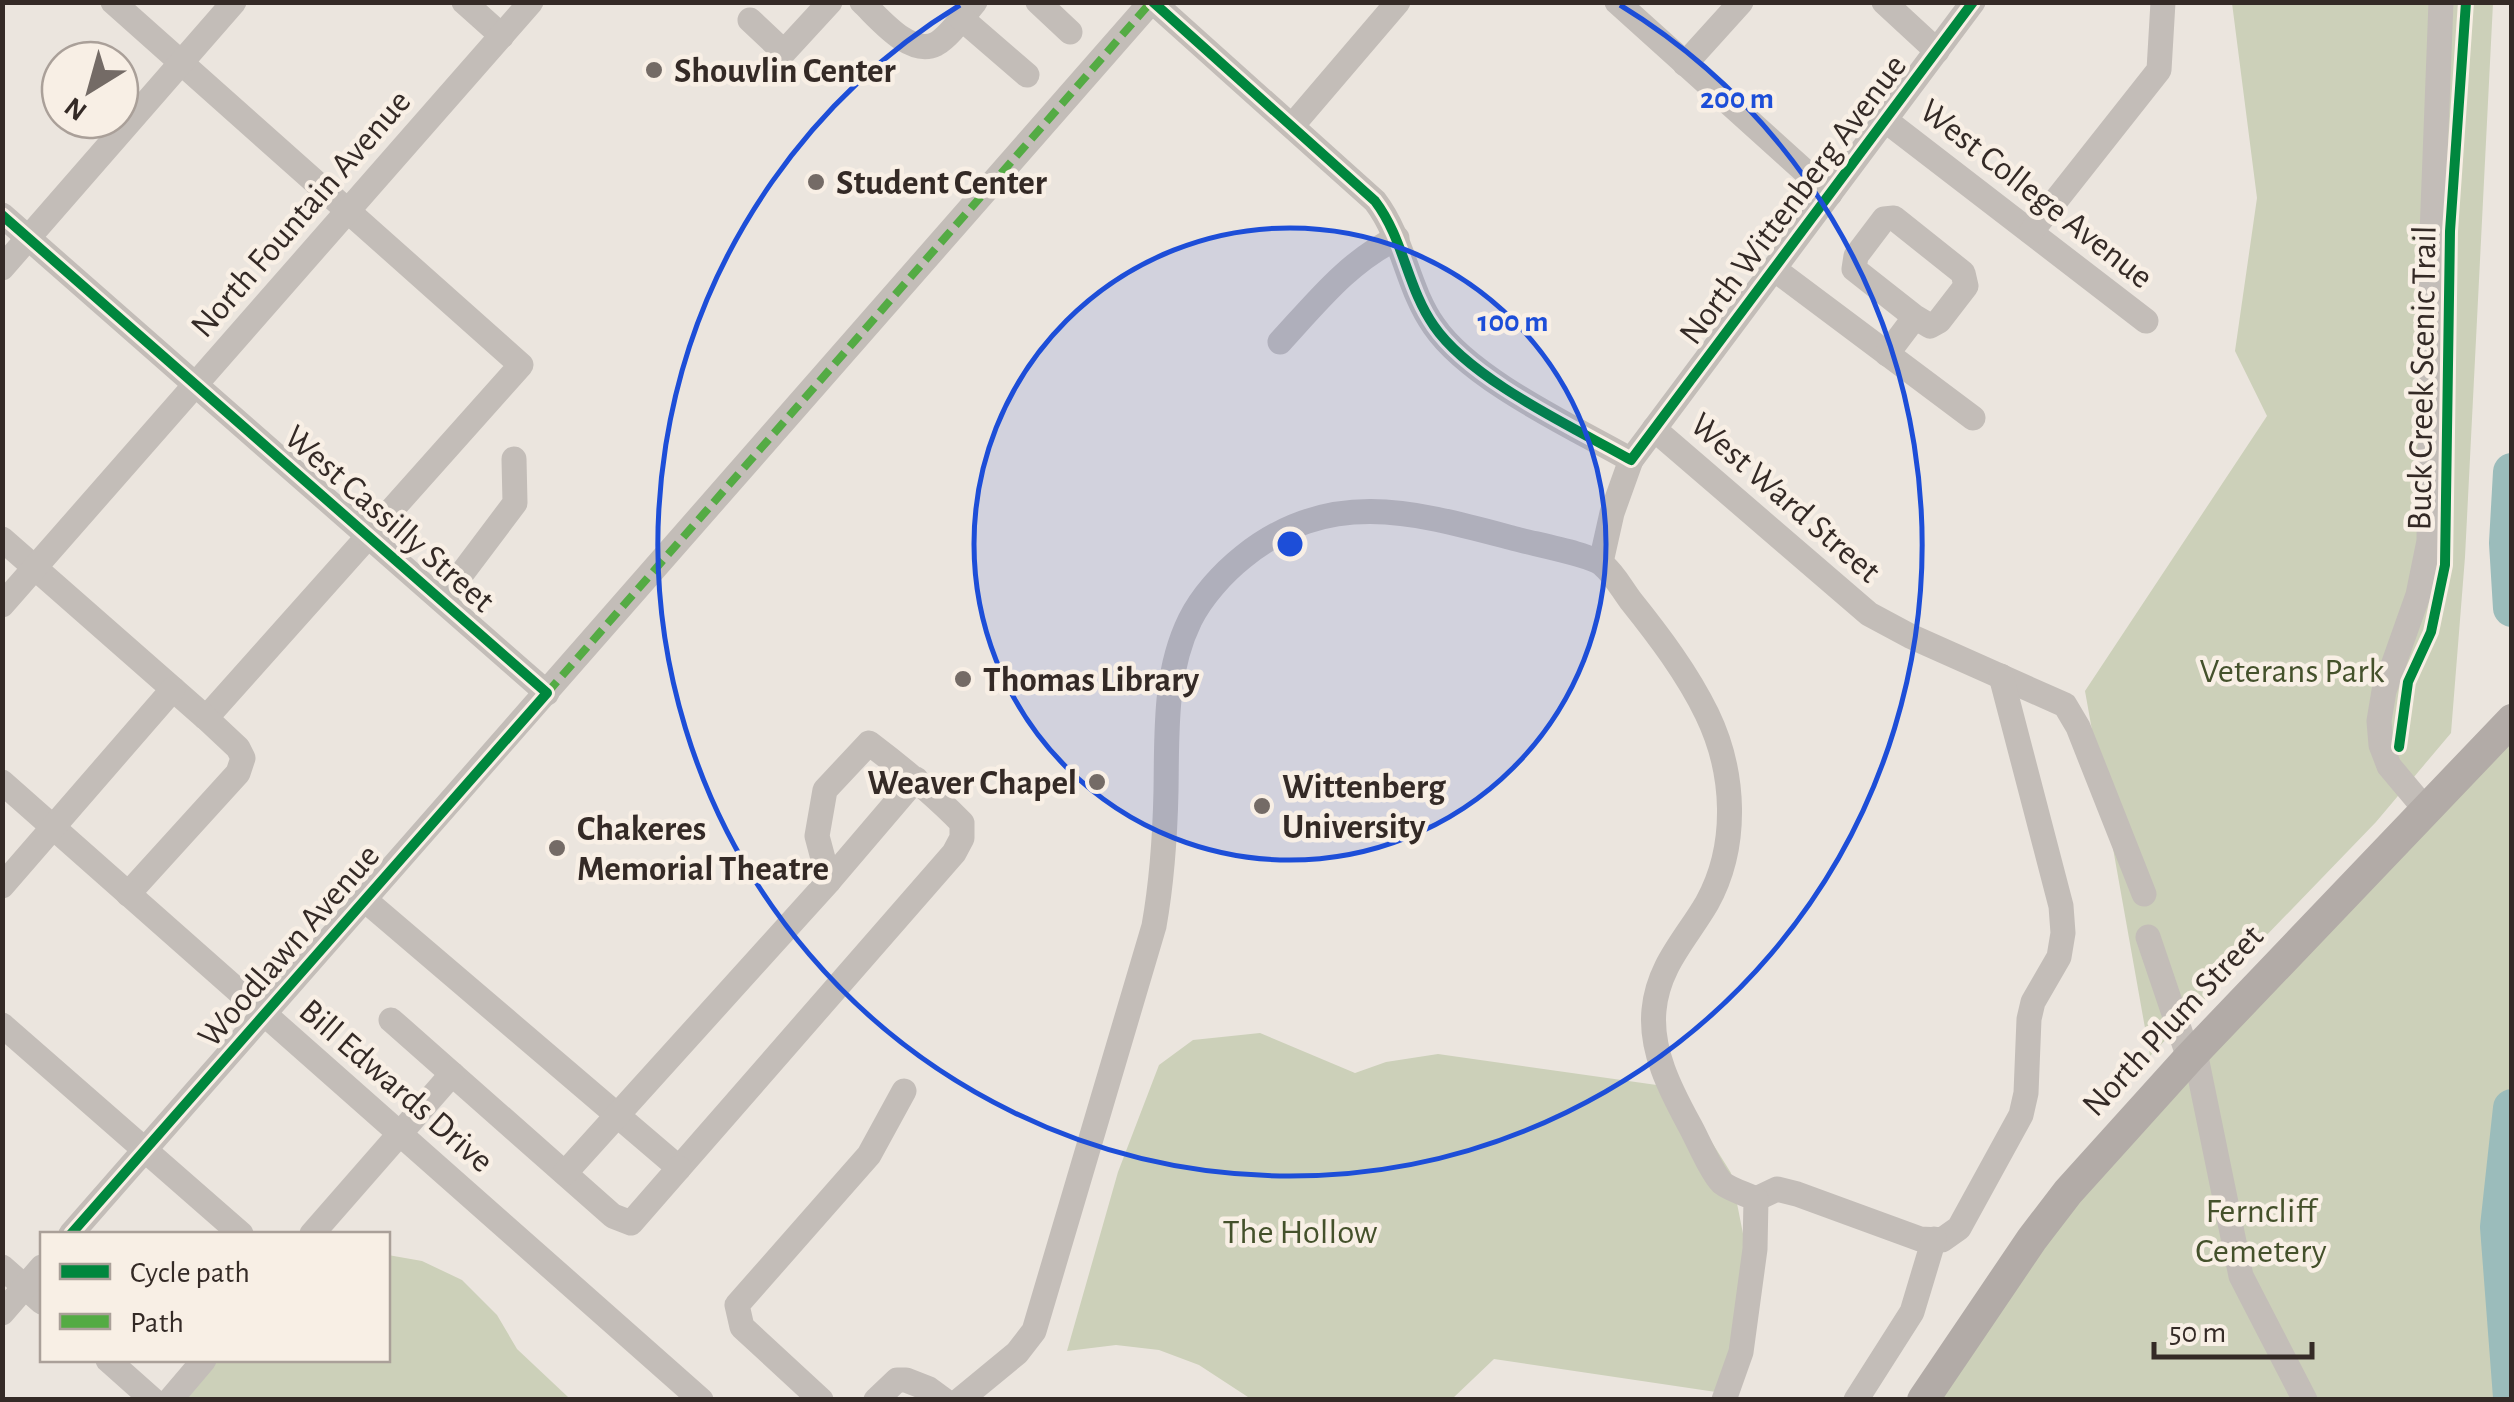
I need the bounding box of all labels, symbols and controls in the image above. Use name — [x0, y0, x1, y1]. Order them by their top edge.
north arrow — [40, 40, 140, 140]
street label: North Wittenberg Avenue — [1673, 49, 1913, 351]
place label: Shouvlin Center — [674, 54, 896, 89]
marker: Shouvlin Center — [643, 59, 665, 81]
street label: North Fountain Avenue — [185, 84, 418, 344]
text: 200 m — [1700, 84, 1774, 114]
text: N — [60, 91, 92, 125]
street label: West College Avenue — [1913, 93, 2159, 296]
place label: Student Center — [836, 166, 1047, 201]
marker: Student Center — [805, 171, 827, 193]
street label: Buck Creek Scenic Trail — [2402, 225, 2443, 531]
text: 100 m — [1478, 307, 1548, 337]
street label: West Ward Street — [1684, 407, 1886, 590]
street label: West Cassilly Street — [278, 419, 500, 619]
centre of rings — [1272, 526, 1308, 562]
park label: Veterans Park — [2199, 654, 2385, 689]
place label: Thomas Library — [983, 663, 1200, 698]
marker: Thomas Library — [952, 668, 974, 690]
place label: Weaver Chapel — [867, 766, 1077, 801]
place label: Wittenberg University — [1282, 770, 1446, 845]
marker: Weaver Chapel — [1086, 771, 1108, 793]
marker: Wittenberg University — [1251, 795, 1273, 817]
place label: Chakeres Memorial Theatre — [577, 812, 829, 887]
marker: Chakeres Memorial Theatre — [546, 837, 568, 859]
street label: Woodlawn Avenue — [192, 838, 386, 1054]
street label: North Plum Street — [2076, 919, 2270, 1123]
street label: Bill Edwards Drive — [292, 993, 500, 1179]
park label: Ferncliff Cemetery — [2195, 1194, 2327, 1269]
park label: The Hollow — [1223, 1215, 1378, 1250]
legend — [40, 1232, 390, 1362]
text: Cycle path — [130, 1258, 250, 1288]
scale bar — [2154, 1297, 2312, 1359]
text: Path — [130, 1308, 184, 1338]
text: 50 m — [2169, 1318, 2226, 1348]

